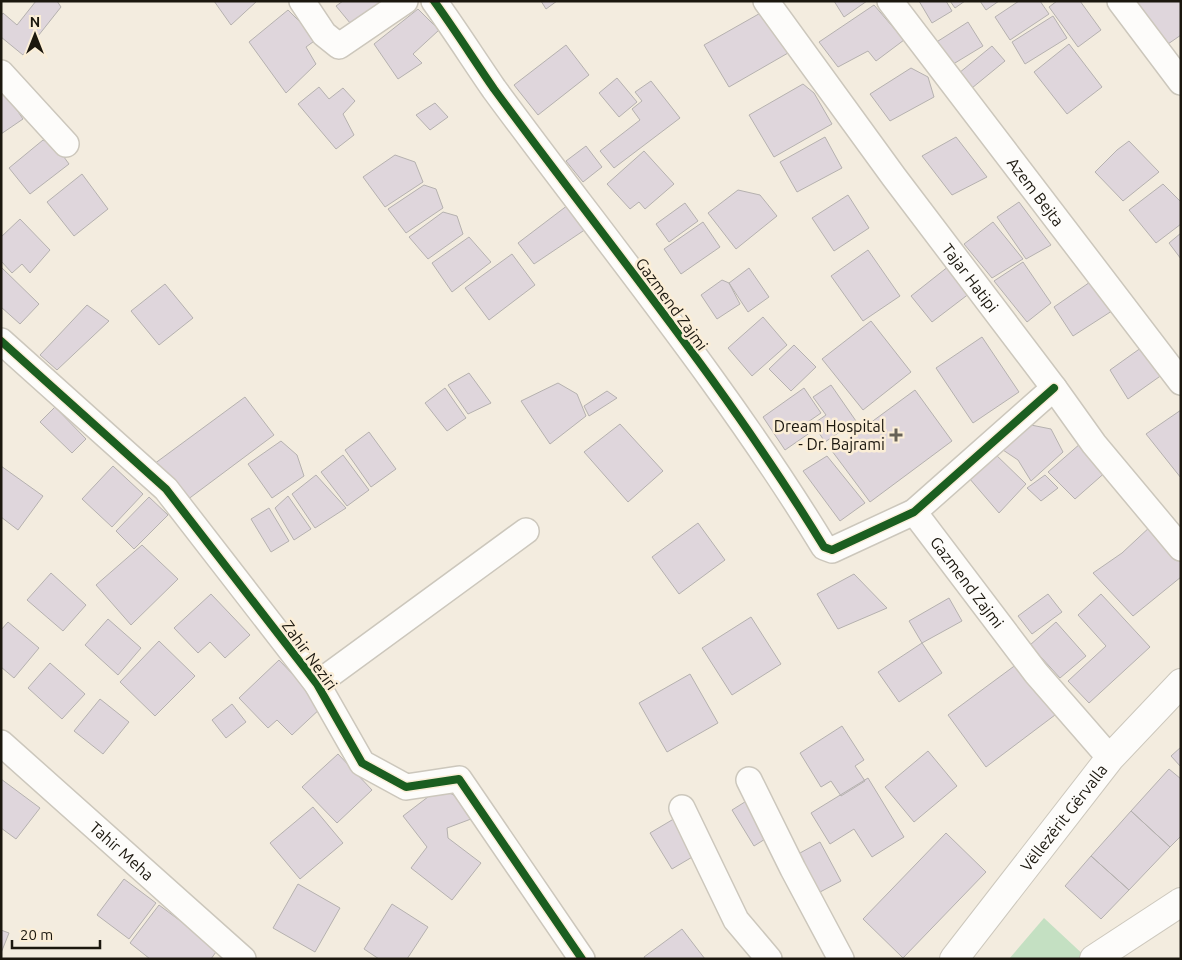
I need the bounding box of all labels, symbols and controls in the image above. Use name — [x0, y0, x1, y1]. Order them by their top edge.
north arrow — [10, 10, 60, 60]
text: N — [30, 14, 40, 30]
street label: Azem Bejta — [1004, 154, 1068, 230]
street label: Tajar Hatipi — [939, 240, 1002, 316]
street label: Gazmend Zajmi — [632, 254, 712, 354]
place label: Dream Hospital - Dr. Bajrami — [774, 417, 885, 453]
marker: Dream Hospital - Dr. Bajrami — [889, 428, 903, 442]
street label: Gazmend Zajmi — [927, 533, 1008, 631]
street label: Zahir Neziri — [279, 617, 341, 693]
street label: Vëllezërit Gërvalla — [1017, 761, 1111, 875]
street label: Tahir Meha — [86, 818, 157, 884]
scale bar — [12, 918, 100, 950]
text: 20 m — [20, 926, 53, 943]

